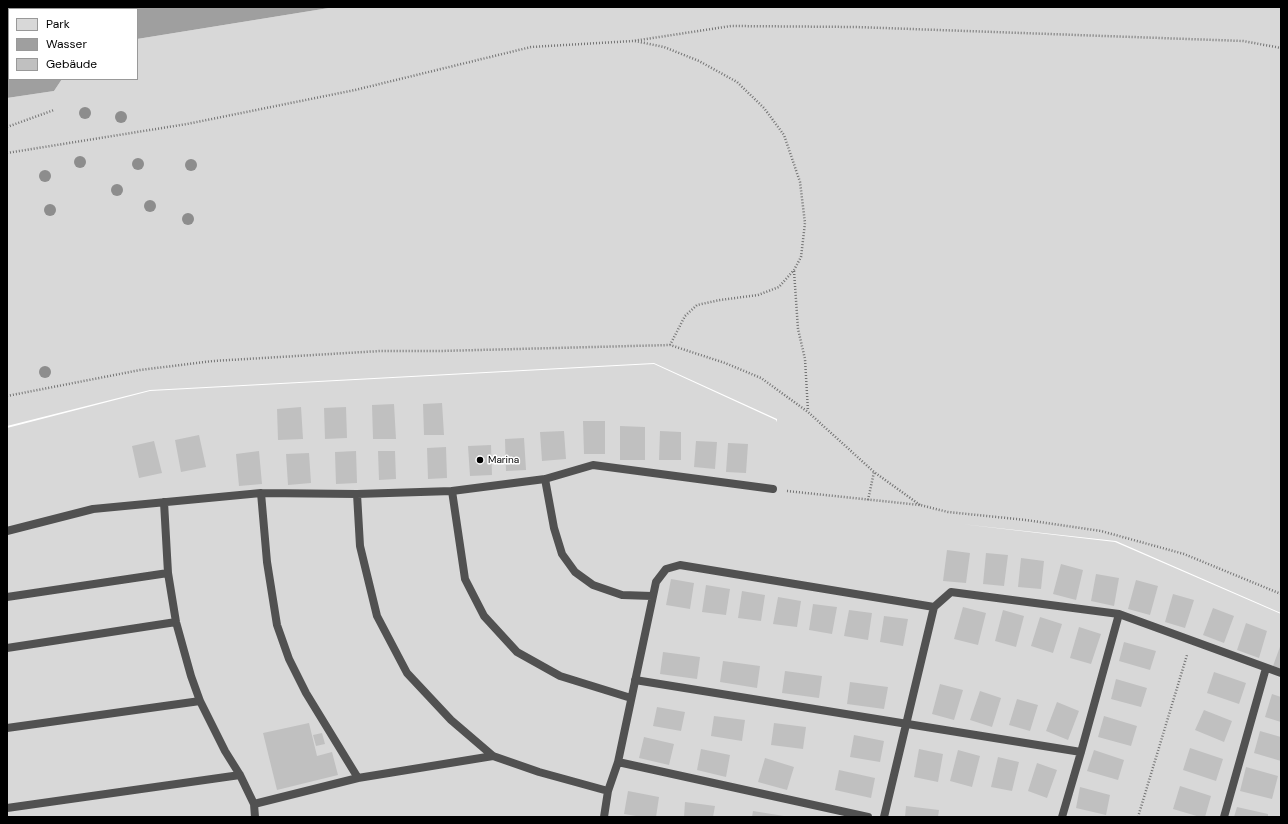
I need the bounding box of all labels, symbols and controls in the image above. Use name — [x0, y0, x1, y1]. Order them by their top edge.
legend — [8, 8, 138, 80]
text: Park — [46, 16, 70, 32]
text: Wasser — [46, 36, 87, 52]
text: Gebäude — [46, 56, 97, 72]
place label: Marina — [488, 454, 519, 466]
marker: Marina — [475, 455, 485, 465]

